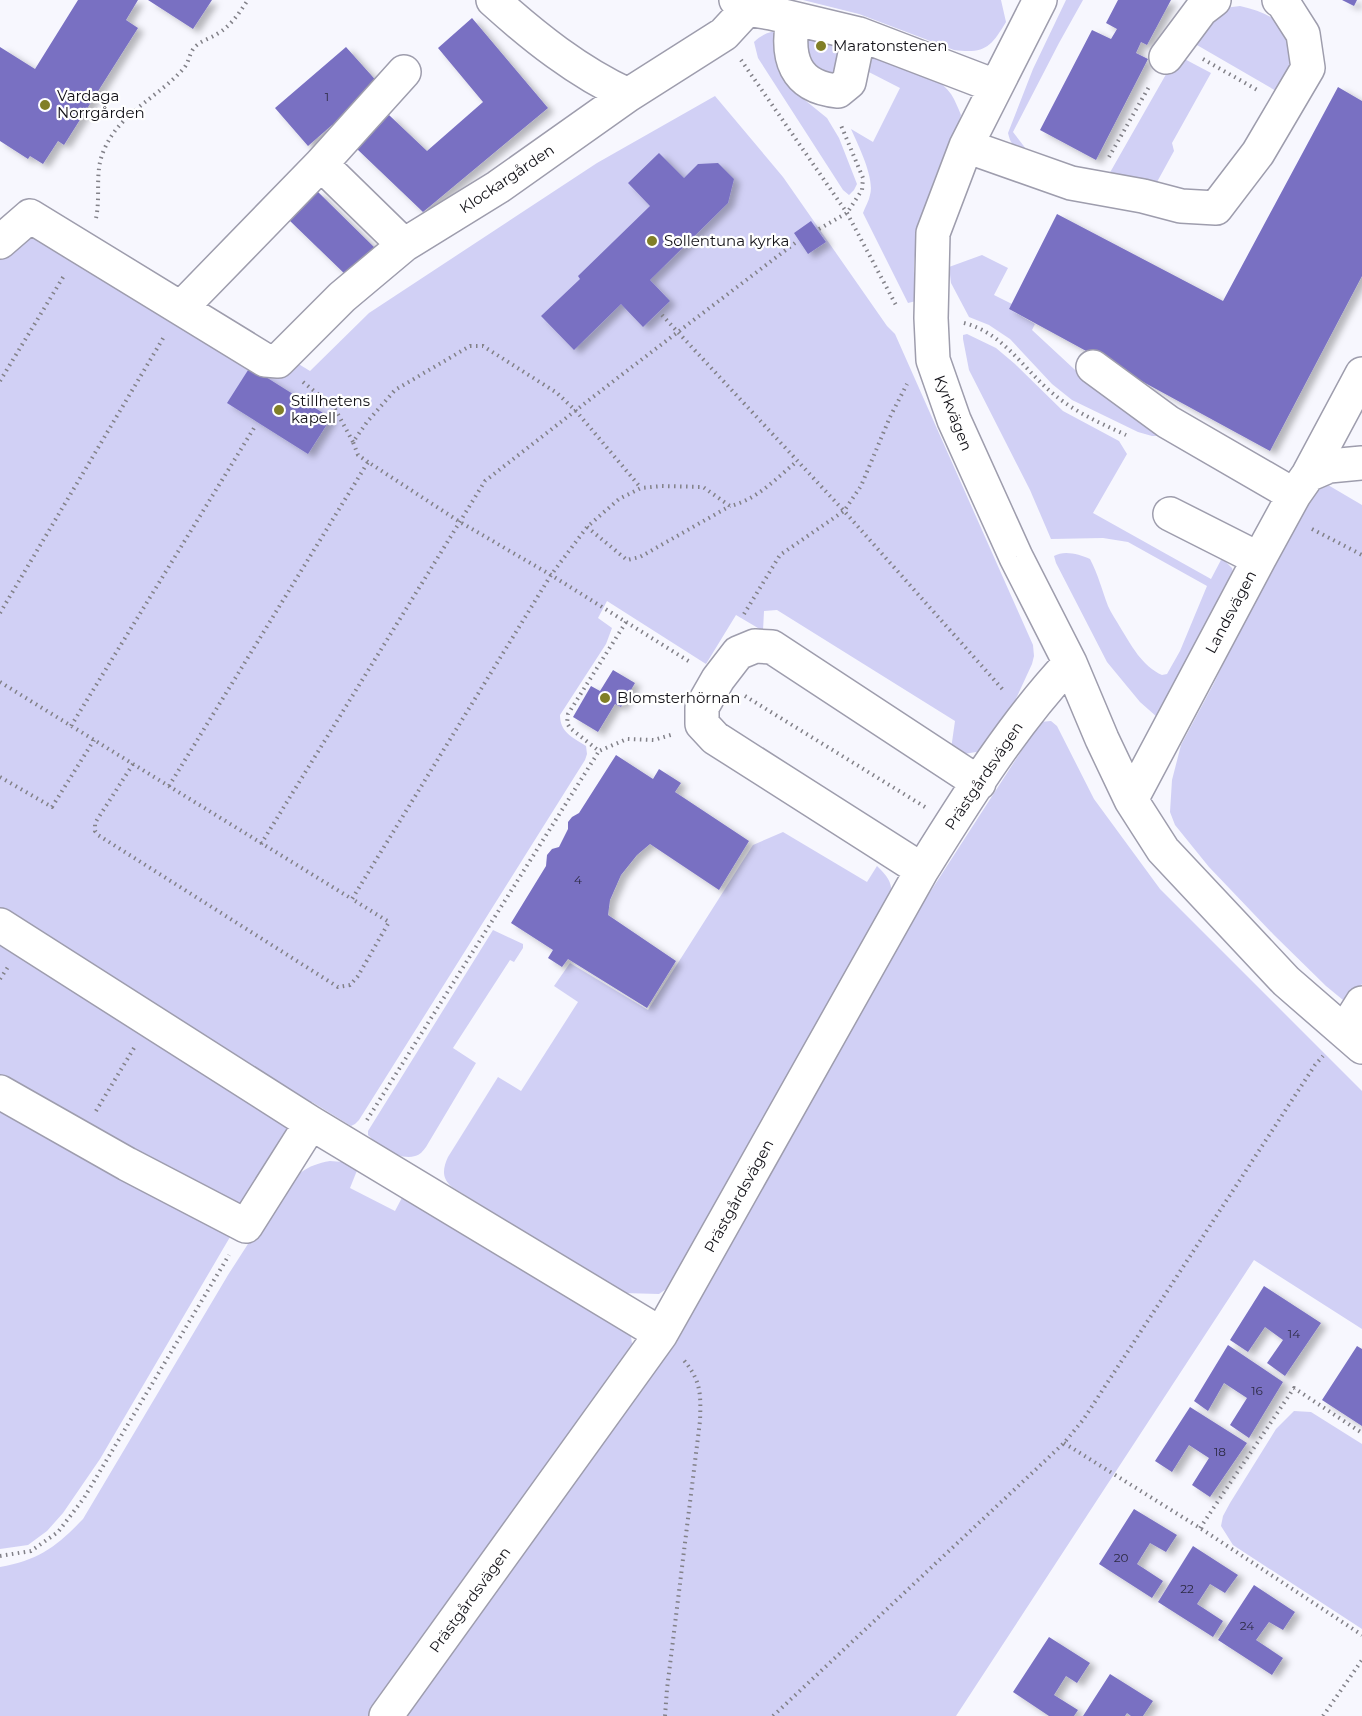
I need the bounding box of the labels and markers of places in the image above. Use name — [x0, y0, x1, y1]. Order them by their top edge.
place label: Maratonstenen — [833, 36, 947, 55]
marker: Maratonstenen — [814, 39, 828, 53]
place label: Vardaga Norrgården — [57, 86, 145, 122]
marker: Vardaga Norrgården — [38, 98, 52, 112]
place label: Sollentuna kyrka — [664, 231, 789, 250]
marker: Sollentuna kyrka — [645, 234, 659, 248]
place label: Stillhetens kapell — [291, 391, 370, 427]
marker: Stillhetens kapell — [272, 403, 286, 417]
place label: Blomsterhörnan — [617, 688, 740, 707]
marker: Blomsterhörnan — [598, 691, 612, 705]

